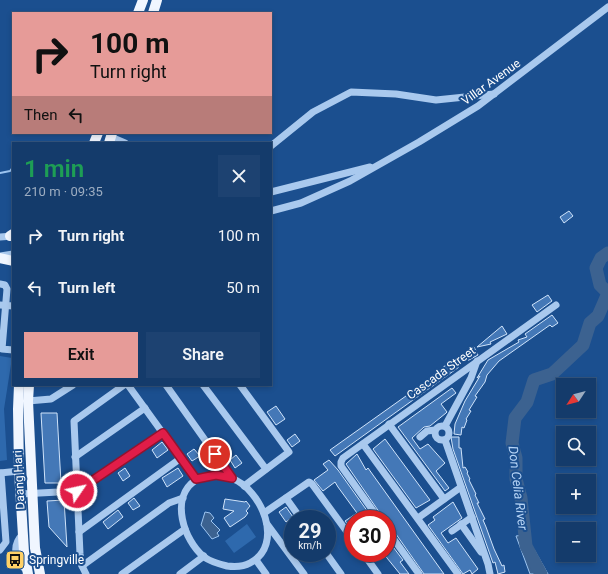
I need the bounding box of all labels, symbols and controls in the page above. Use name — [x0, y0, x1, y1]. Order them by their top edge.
text: 100 m — [90, 27, 169, 60]
icon: right — [24, 28, 76, 80]
street label: Villar Avenue — [459, 56, 523, 108]
text: Turn right — [90, 61, 167, 82]
icon: left — [65, 104, 87, 126]
text: Then — [24, 106, 57, 124]
text: 1 min — [24, 155, 84, 183]
button: close — [218, 155, 260, 197]
text: 210 m · 09:35 — [24, 184, 103, 199]
icon: right — [24, 225, 46, 247]
text: Turn right — [58, 227, 124, 245]
text: 100 m — [218, 227, 260, 245]
icon: left — [24, 277, 46, 299]
text: Turn left — [58, 279, 115, 297]
text: 50 m — [226, 279, 260, 297]
button: Exit — [24, 332, 138, 378]
button: Share — [146, 332, 260, 378]
street label: Cascada Street — [404, 343, 478, 403]
north arrow — [556, 378, 596, 418]
map controls — [556, 378, 596, 562]
button: search — [556, 426, 596, 466]
pin — [198, 437, 232, 471]
icon: arrive — [204, 443, 226, 465]
water label: Don Celia River — [505, 445, 531, 532]
street label: Daang Hari — [10, 450, 28, 510]
position arrow — [56, 470, 98, 512]
button: + — [556, 474, 596, 514]
speed limit sign: 30 — [344, 510, 396, 562]
text: 29 — [299, 519, 321, 543]
button: − — [556, 522, 596, 562]
text: km/h — [298, 540, 322, 551]
bus stop icon: Springville — [4, 549, 26, 571]
place label: Springville — [29, 553, 84, 567]

